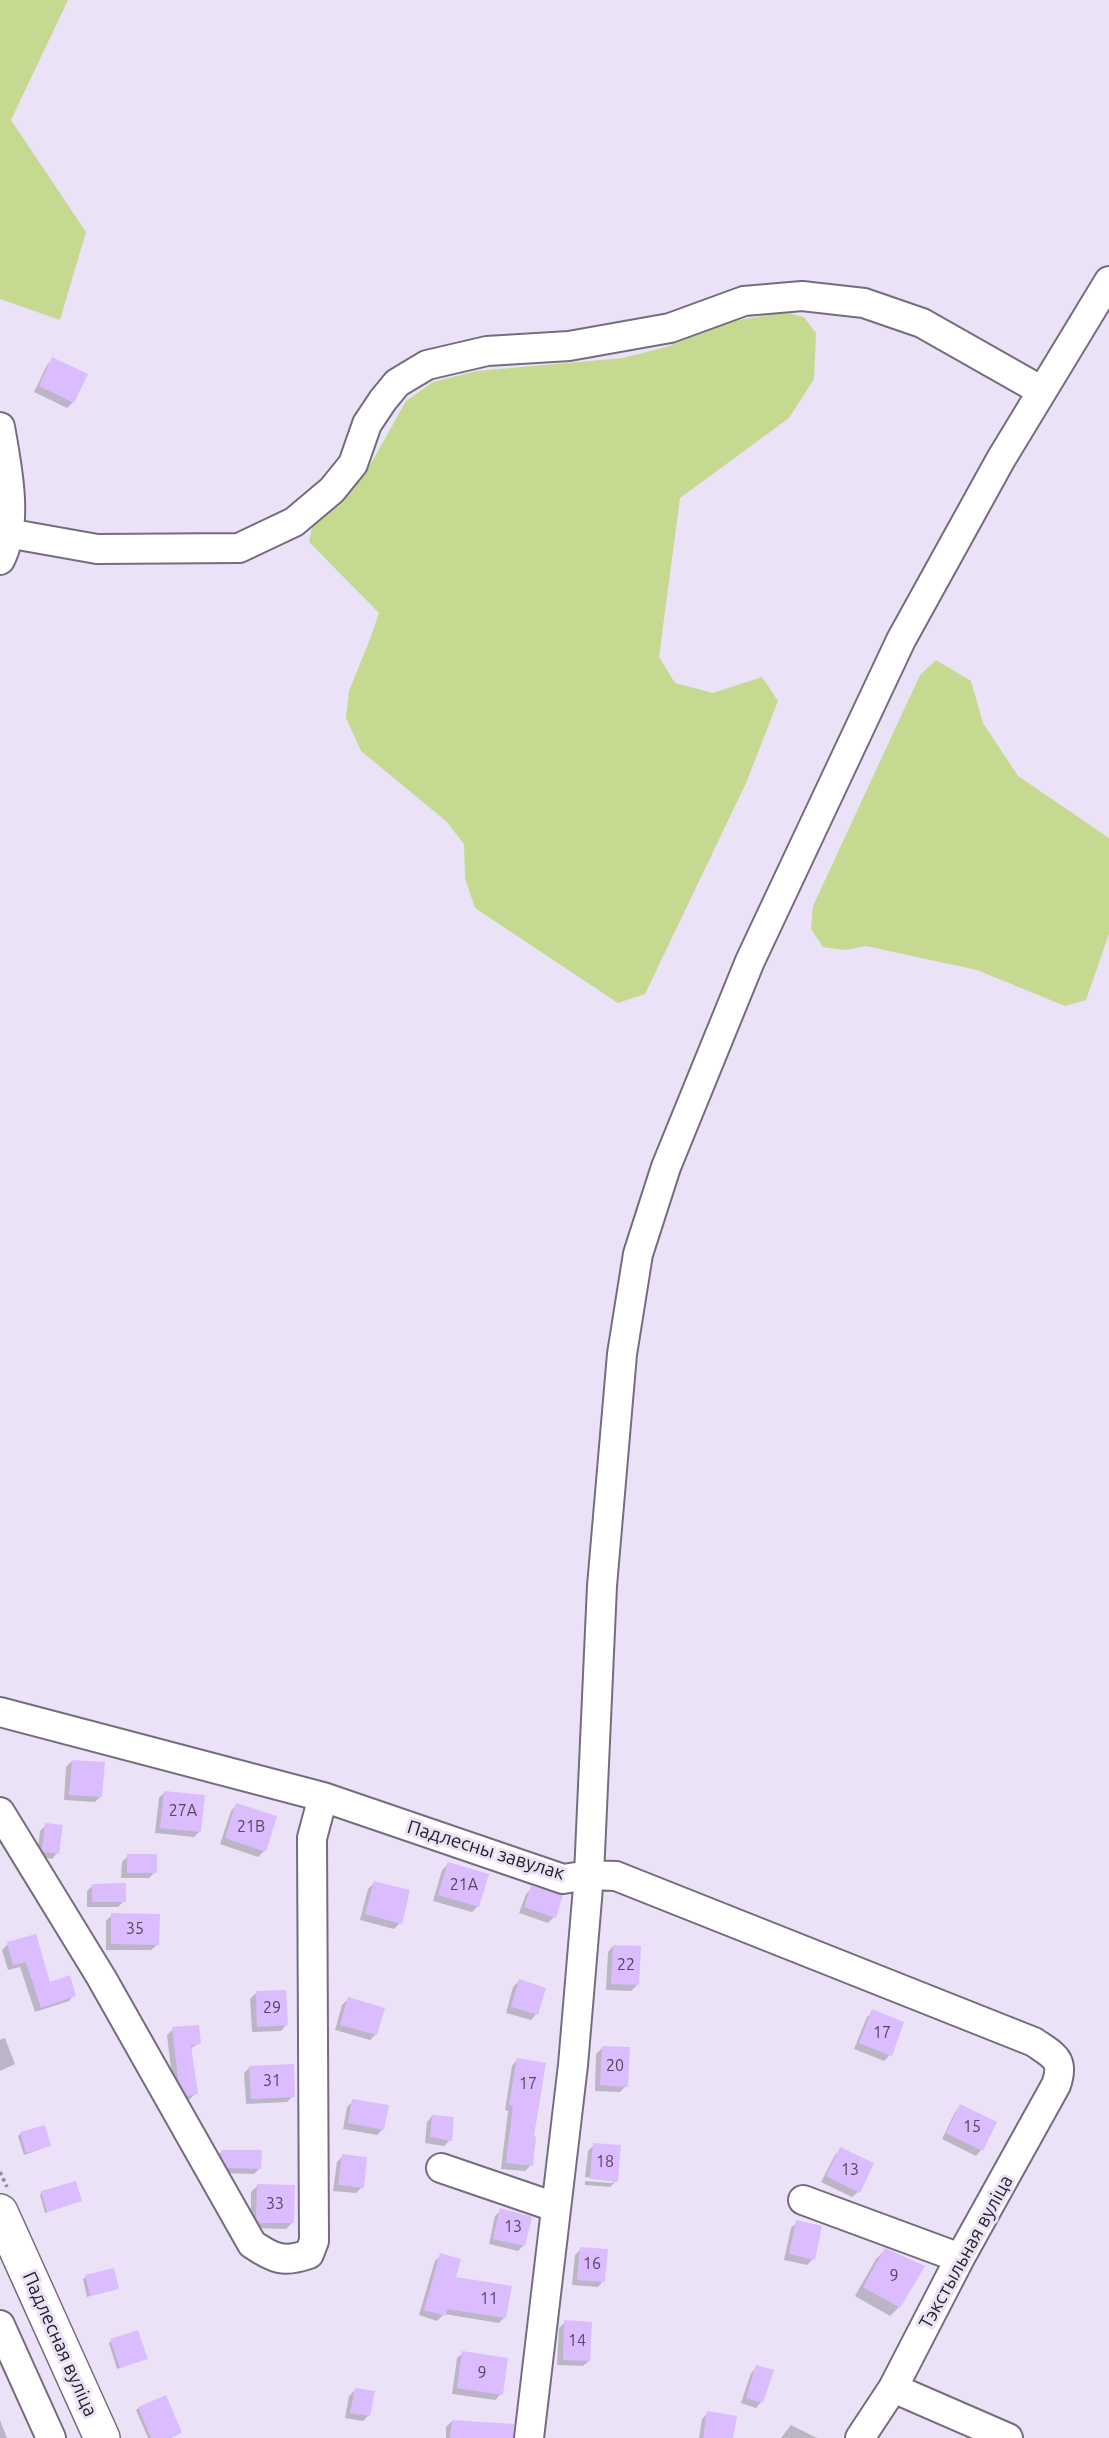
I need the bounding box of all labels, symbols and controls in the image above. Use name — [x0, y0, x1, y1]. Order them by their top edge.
house number: 27А — [169, 1801, 197, 1821]
street label: Падлесны завулак — [405, 1815, 567, 1885]
house number: 21В — [237, 1817, 265, 1837]
house number: 21А — [450, 1875, 478, 1895]
house number: 35 — [126, 1919, 144, 1939]
house number: 22 — [617, 1955, 635, 1975]
house number: 29 — [263, 1998, 281, 2018]
house number: 17 — [873, 2023, 891, 2043]
house number: 20 — [606, 2056, 624, 2076]
house number: 31 — [263, 2071, 281, 2091]
house number: 17 — [519, 2074, 537, 2094]
house number: 15 — [963, 2117, 981, 2137]
house number: 18 — [596, 2152, 614, 2172]
house number: 13 — [841, 2160, 859, 2180]
street label: Тэкстыльная вуліца — [914, 2171, 1018, 2333]
house number: 33 — [266, 2194, 284, 2214]
house number: 13 — [504, 2217, 522, 2237]
house number: 16 — [583, 2254, 601, 2274]
house number: 9 — [889, 2266, 899, 2286]
street label: Падлесная вуліца — [18, 2268, 102, 2420]
house number: 11 — [480, 2289, 498, 2309]
house number: 14 — [568, 2331, 586, 2351]
house number: 9 — [477, 2363, 487, 2383]

